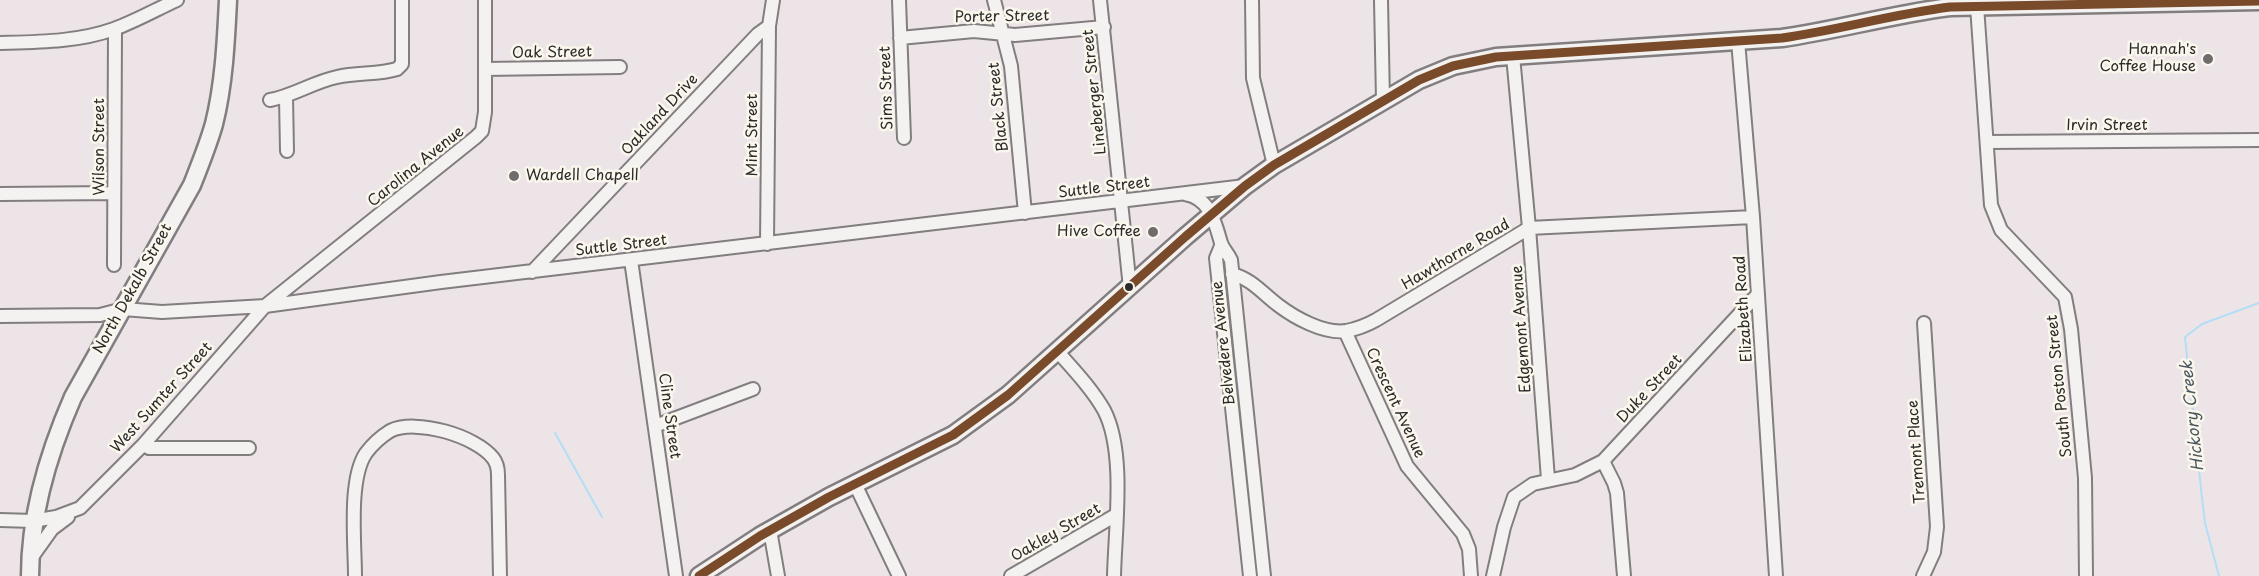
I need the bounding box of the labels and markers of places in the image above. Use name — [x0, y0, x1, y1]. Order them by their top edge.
place label: Hannah's Coffee House — [2100, 41, 2196, 76]
marker: Hannah's Coffee House — [2201, 52, 2215, 66]
place label: Wardell Chapell — [526, 167, 639, 185]
marker: Wardell Chapell — [507, 169, 521, 183]
place label: Hive Coffee — [1057, 223, 1141, 241]
marker: Hive Coffee — [1146, 225, 1160, 239]
unlabelled marker — [1123, 281, 1135, 293]

